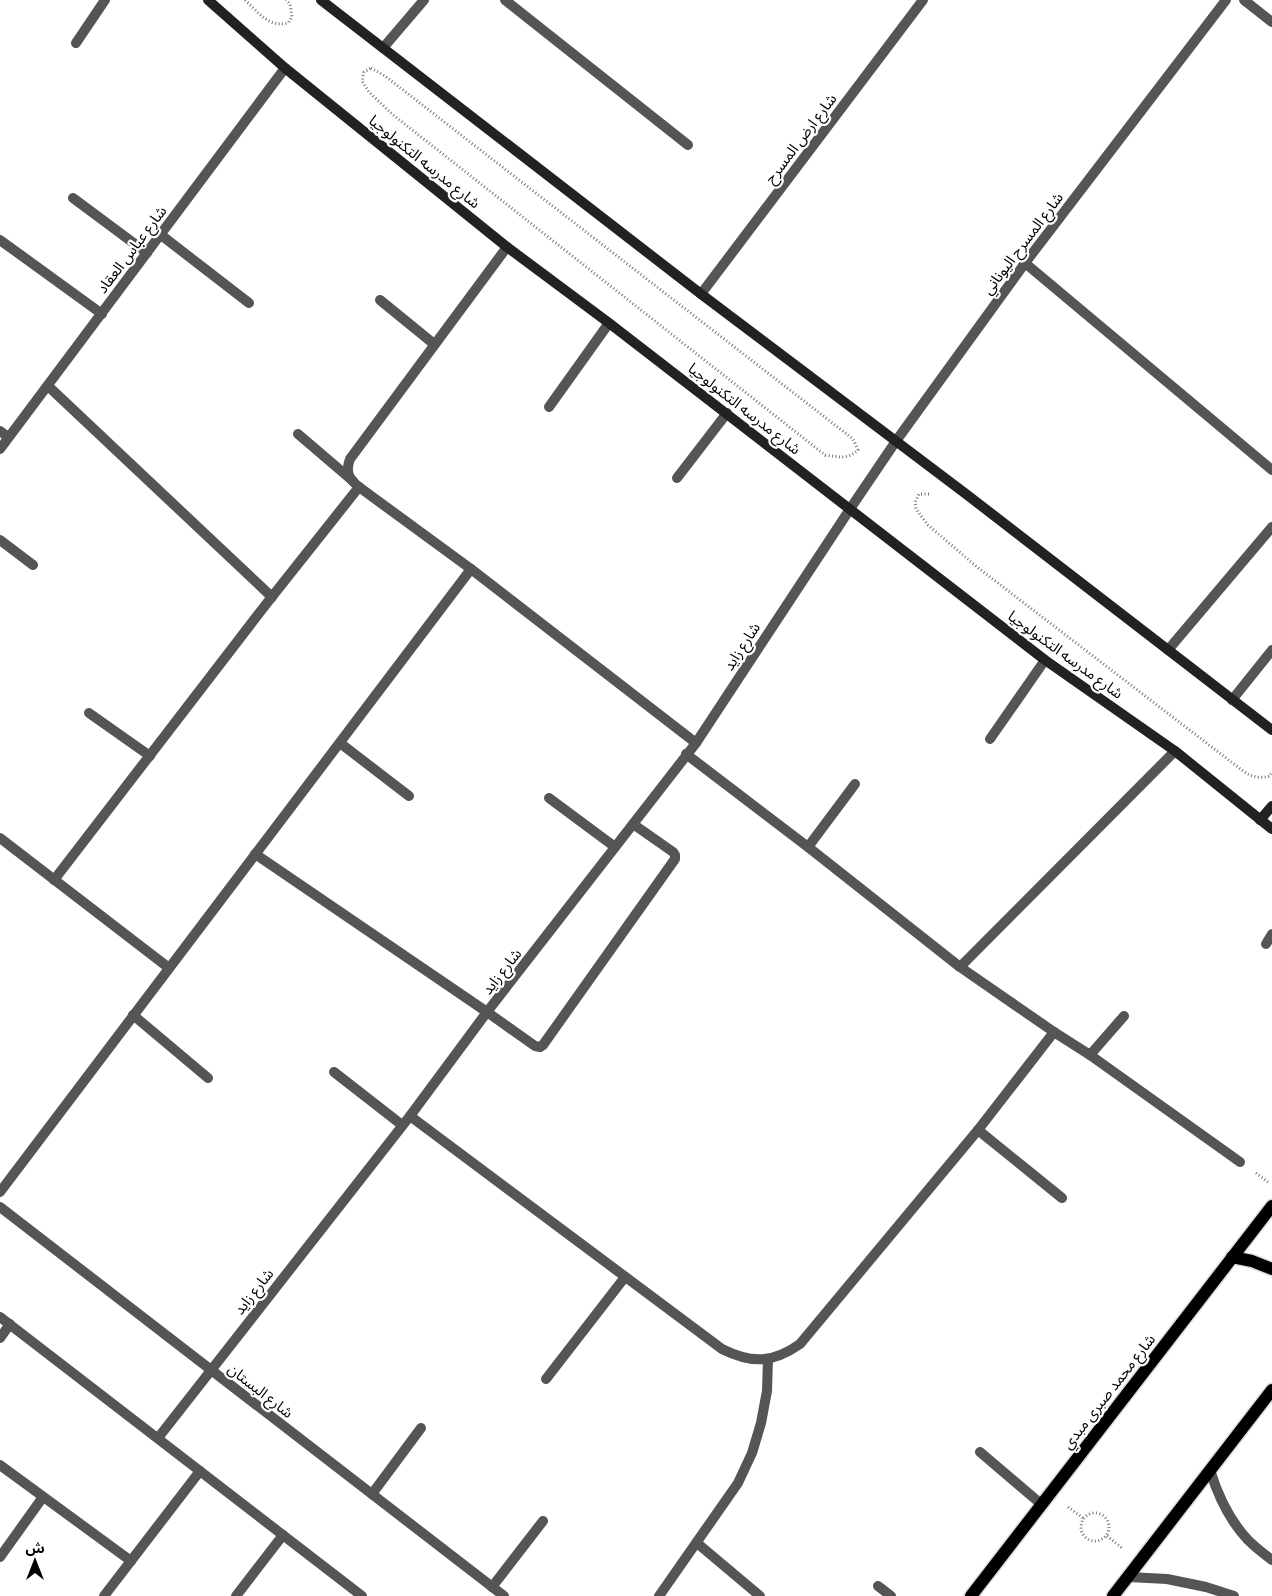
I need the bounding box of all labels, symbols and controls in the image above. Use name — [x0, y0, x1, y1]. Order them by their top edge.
street label: شارع ارض المسرح — [760, 89, 843, 189]
street label: شارع مدرسه التكنولوجيا — [363, 111, 484, 215]
street label: شارع المسرح اليوناني — [978, 188, 1070, 300]
street label: شارع عباس العقاد — [92, 202, 173, 299]
street label: شارع مدرسه التكنولوجيا — [683, 358, 805, 461]
street label: شارع مدرسه التكنولوجيا — [1003, 606, 1127, 705]
street label: شارع زايد — [719, 619, 767, 675]
street label: شارع زايد — [477, 944, 528, 1000]
street label: شارع زايد — [229, 1264, 280, 1320]
street label: شارع محمد صبرى مبدي — [1058, 1330, 1162, 1454]
street label: شارع البستان — [222, 1359, 297, 1424]
north arrow — [10, 1536, 60, 1586]
text: ش — [25, 1539, 45, 1556]

